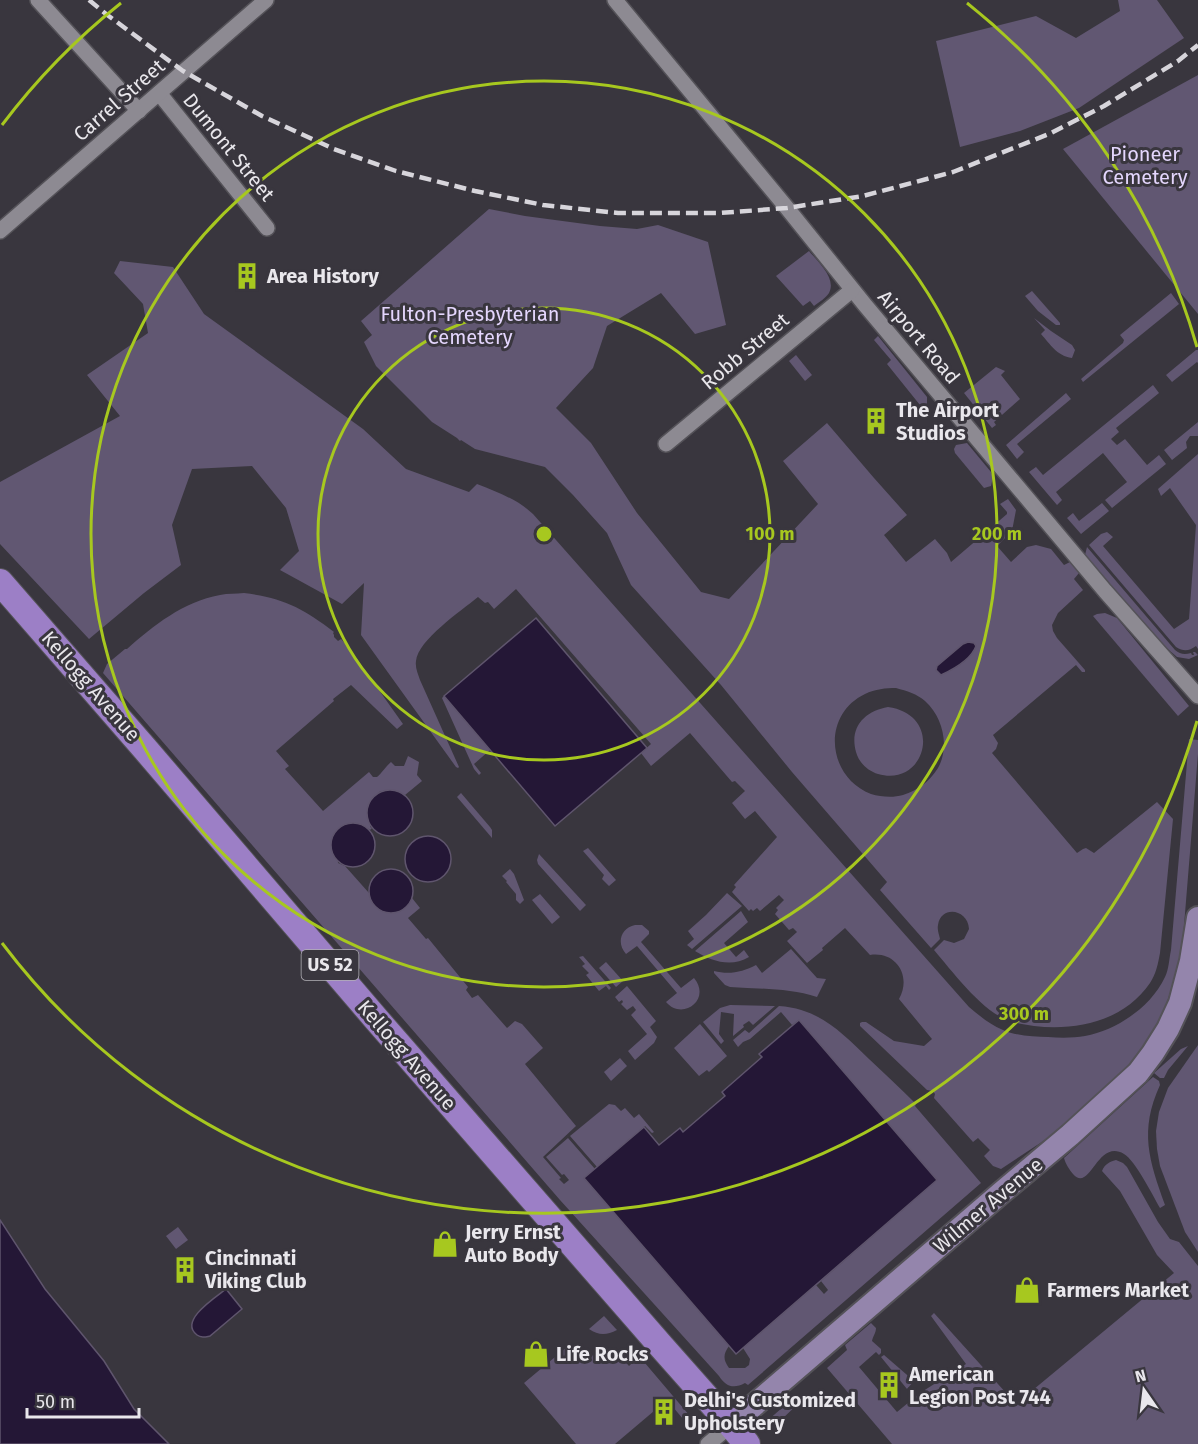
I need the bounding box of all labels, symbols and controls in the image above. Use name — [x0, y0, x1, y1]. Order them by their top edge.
street label: Carrel Street — [68, 53, 170, 146]
street label: Dumont Street — [178, 88, 280, 206]
park label: Pioneer Cemetery — [1102, 142, 1188, 189]
building icon: Area History — [232, 261, 262, 291]
place label: Area History — [266, 264, 379, 288]
street label: Airport Road — [873, 285, 965, 389]
park label: Fulton-Presbyterian Cemetery — [381, 302, 559, 349]
street label: Robb Street — [696, 307, 794, 395]
place label: The Airport Studios — [896, 398, 999, 445]
building icon: The Airport Studios — [861, 406, 891, 436]
text: 100 m — [746, 523, 794, 545]
text: 200 m — [972, 523, 1022, 545]
centre of rings — [534, 524, 554, 544]
street label: Kellogg Avenue — [37, 626, 145, 746]
road number: US 52 — [302, 950, 358, 980]
street label: Kellogg Avenue — [353, 995, 461, 1115]
text: 300 m — [998, 1003, 1049, 1025]
street label: Wilmer Avenue — [928, 1152, 1048, 1258]
place label: Jerry Ernst Auto Body — [464, 1220, 561, 1267]
shop icon: Jerry Ernst Auto Body — [430, 1229, 460, 1259]
place label: Cincinnati Viking Club — [204, 1246, 307, 1293]
building icon: Cincinnati Viking Club — [170, 1255, 200, 1285]
shop icon: Farmers Market — [1012, 1275, 1042, 1305]
place label: Farmers Market — [1047, 1278, 1189, 1302]
shop icon: Life Rocks — [521, 1339, 551, 1369]
place label: Life Rocks — [556, 1342, 649, 1366]
north arrow — [1114, 1360, 1174, 1420]
place label: American Legion Post 744 — [908, 1362, 1051, 1409]
text: N — [1133, 1365, 1148, 1386]
building icon: American Legion Post 744 — [874, 1370, 904, 1400]
scale bar — [27, 1381, 140, 1419]
place label: Delhi's Customized Upholstery — [684, 1388, 856, 1435]
text: 50 m — [36, 1391, 75, 1413]
building icon: Delhi's Customized Upholstery — [649, 1397, 679, 1427]

